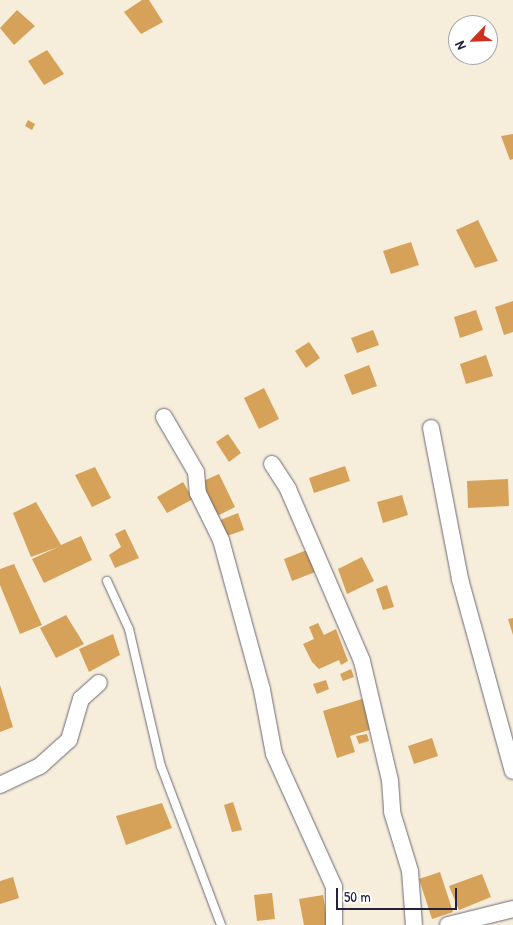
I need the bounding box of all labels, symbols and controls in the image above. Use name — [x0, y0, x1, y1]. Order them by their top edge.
north arrow — [448, 15, 498, 65]
text: N — [450, 39, 470, 53]
scale bar — [338, 878, 459, 910]
text: 50 m — [344, 886, 371, 907]

